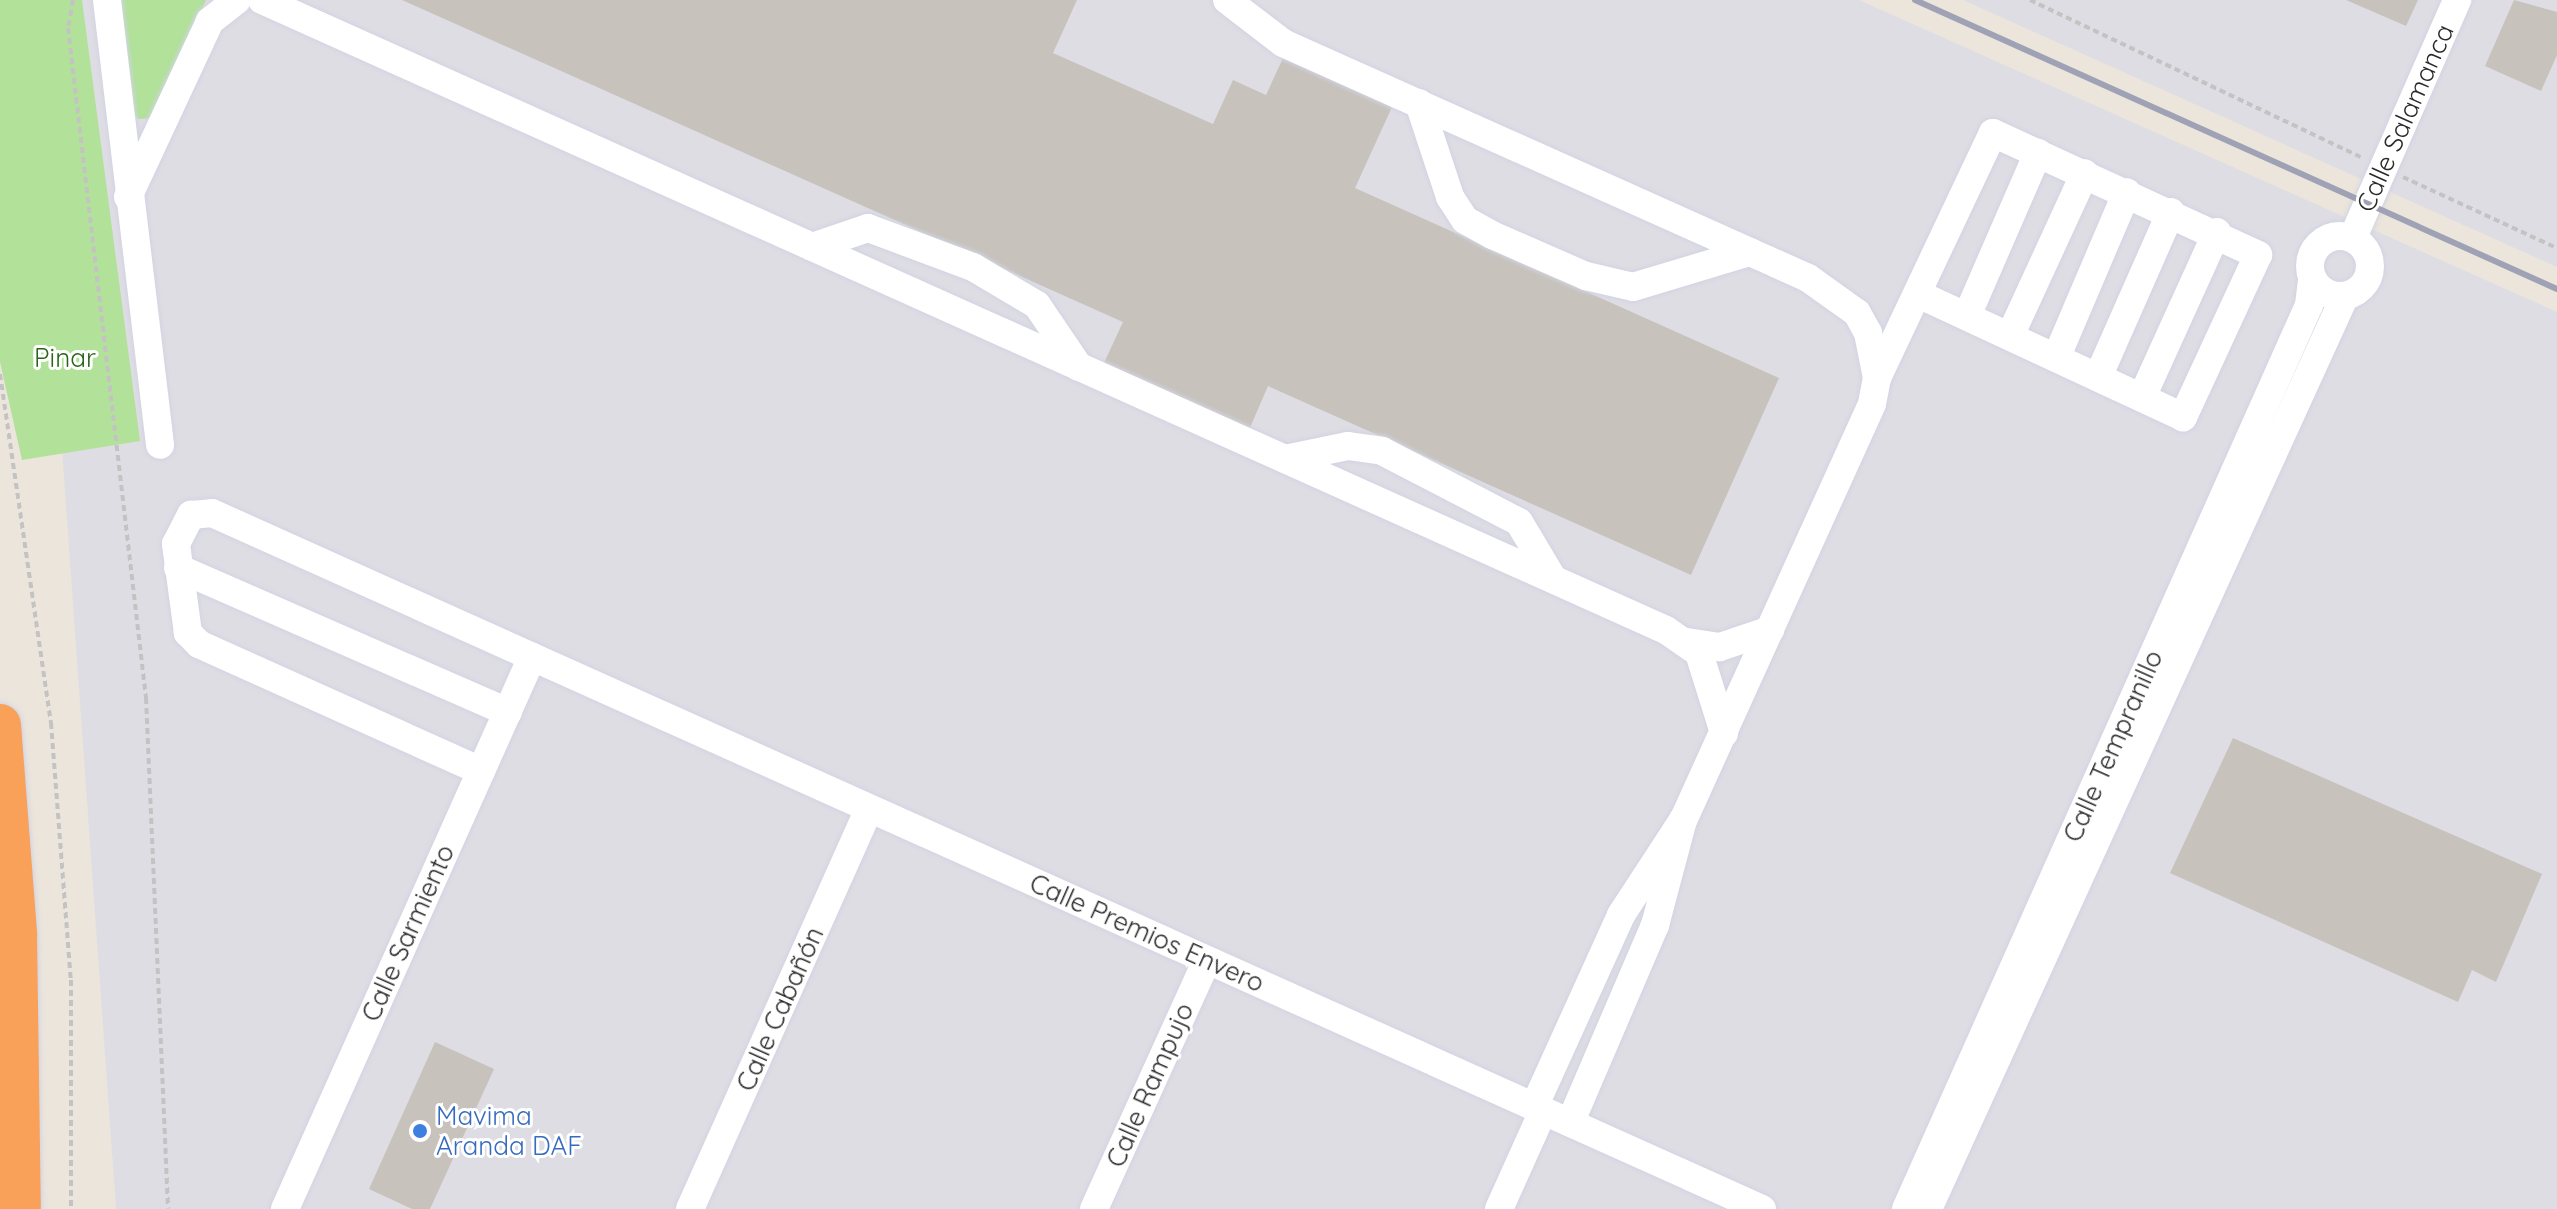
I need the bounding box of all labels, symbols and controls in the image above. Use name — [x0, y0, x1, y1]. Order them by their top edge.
street label: Calle Salamanca — [2350, 19, 2460, 217]
park label: Pinar — [34, 342, 96, 374]
street label: Calle Tempranillo — [2057, 645, 2169, 847]
street label: Calle Sarmiento — [355, 840, 461, 1026]
street label: Calle Premios Envero — [1025, 867, 1269, 999]
street label: Calle Cabañón — [730, 922, 830, 1096]
street label: Calle Rampujo — [1100, 998, 1200, 1172]
place label: Mavima Aranda DAF — [436, 1100, 582, 1162]
marker: Mavima Aranda DAF — [411, 1122, 429, 1140]

